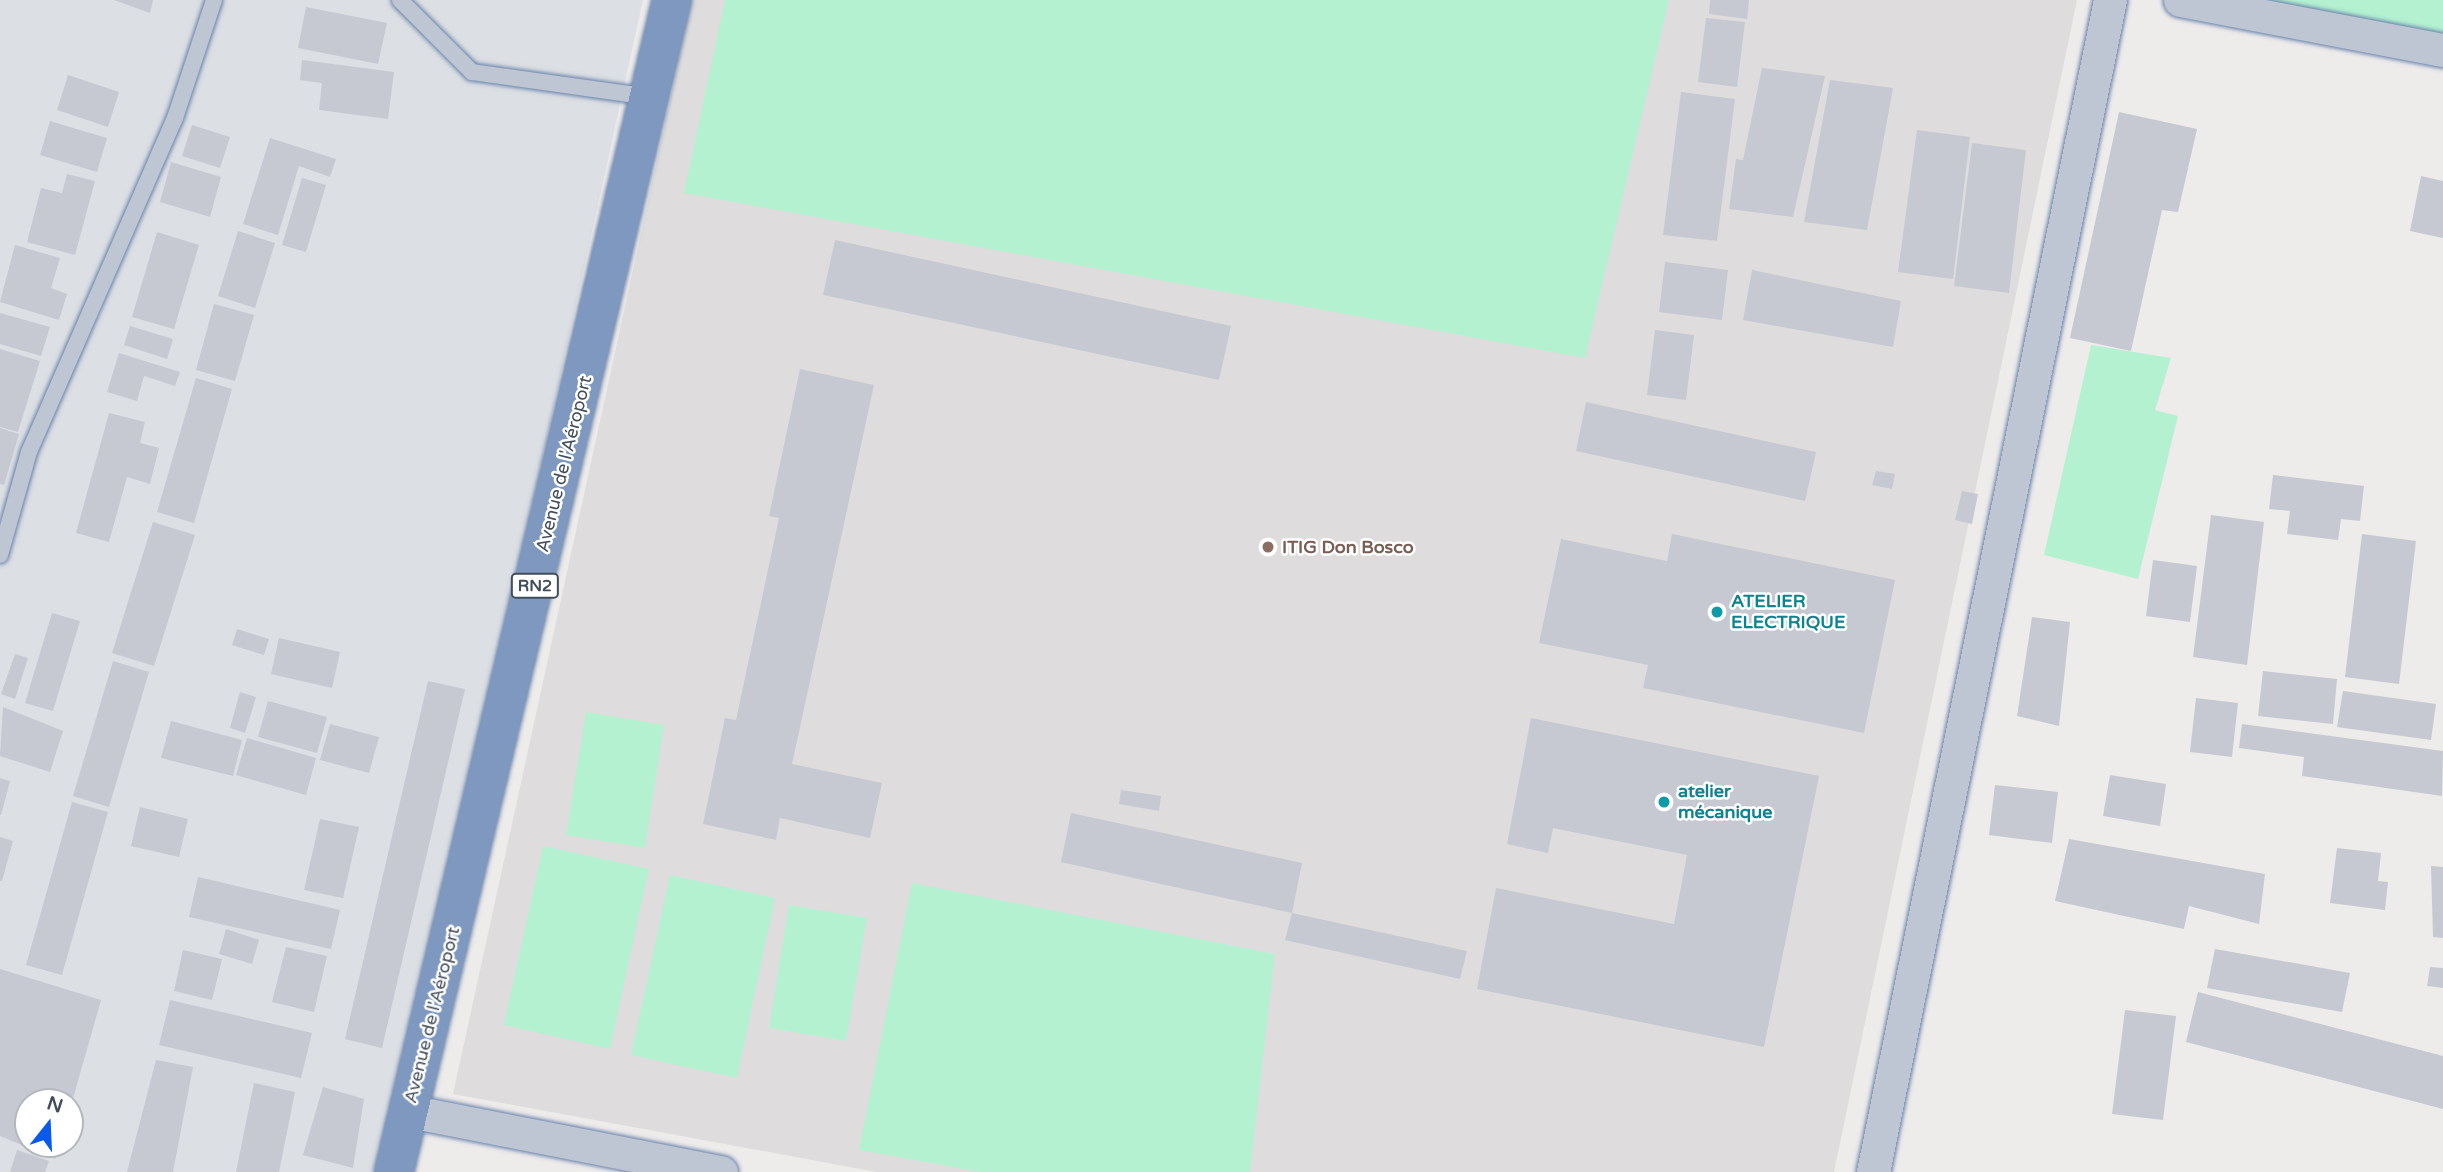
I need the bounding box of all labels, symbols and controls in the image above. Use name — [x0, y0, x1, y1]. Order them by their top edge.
street label: Avenue de l'Aéroport — [532, 374, 596, 554]
place label: ITIG Don Bosco — [1282, 536, 1414, 558]
marker: ITIG Don Bosco — [1260, 539, 1276, 555]
road number: RN2 — [510, 573, 560, 598]
place label: ATELIER ELECTRIQUE — [1731, 591, 1845, 634]
marker: ATELIER ELECTRIQUE — [1709, 604, 1725, 620]
place label: atelier mécanique — [1678, 781, 1772, 824]
marker: atelier mécanique — [1656, 794, 1672, 810]
street label: Avenue de l'Aéroport — [400, 925, 464, 1105]
north arrow — [14, 1088, 84, 1158]
text: N — [44, 1092, 66, 1118]

